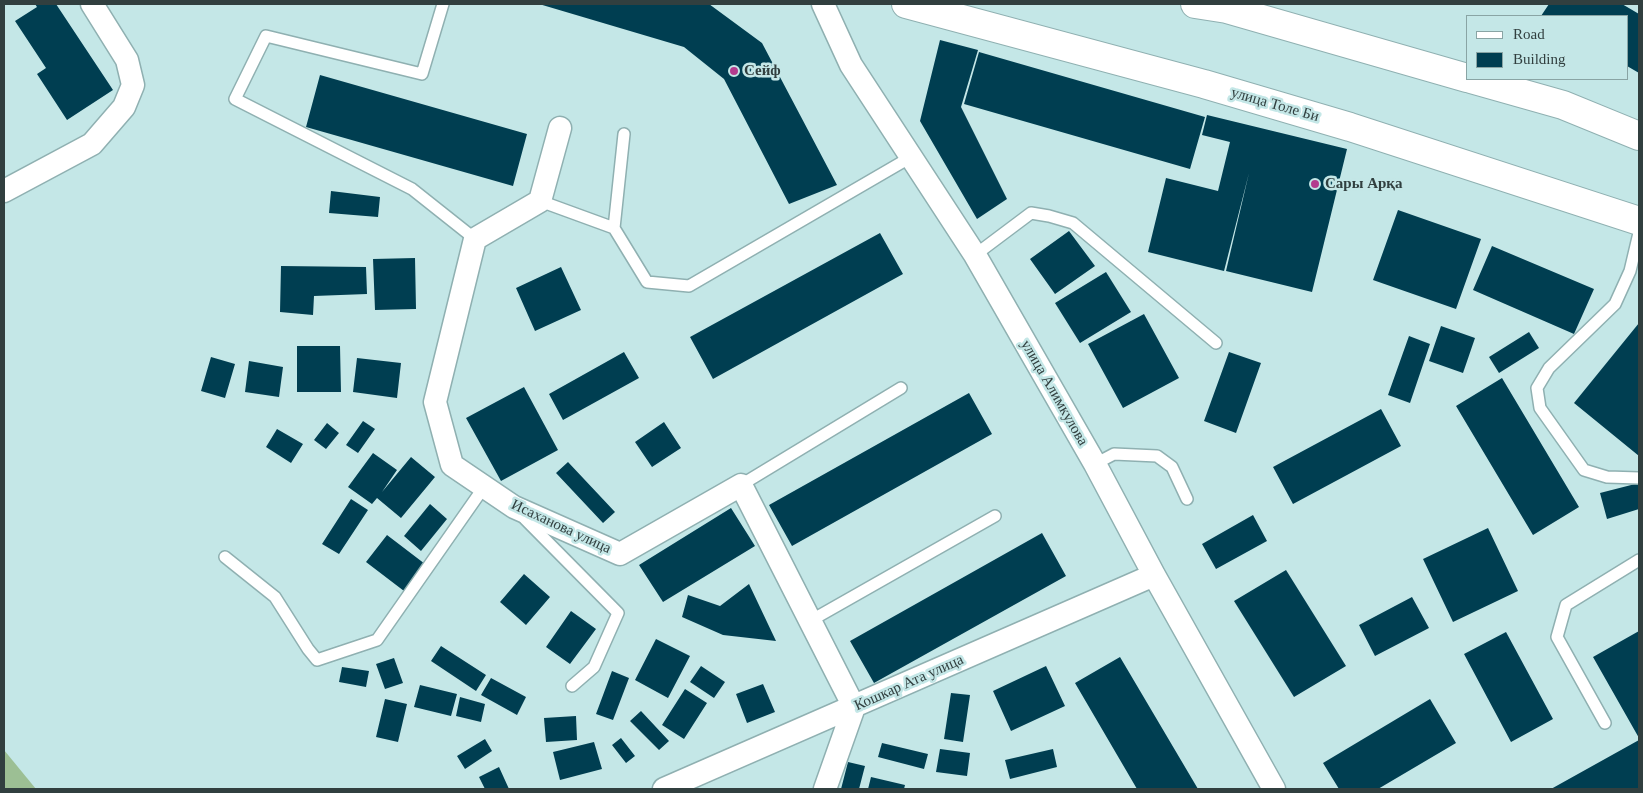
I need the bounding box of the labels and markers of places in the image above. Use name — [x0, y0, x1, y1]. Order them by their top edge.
place label: Сейф — [744, 62, 781, 80]
marker: Сейф — [728, 65, 740, 77]
place label: Сары Арқа — [1325, 175, 1402, 193]
marker: Сары Арқа — [1309, 178, 1321, 190]

